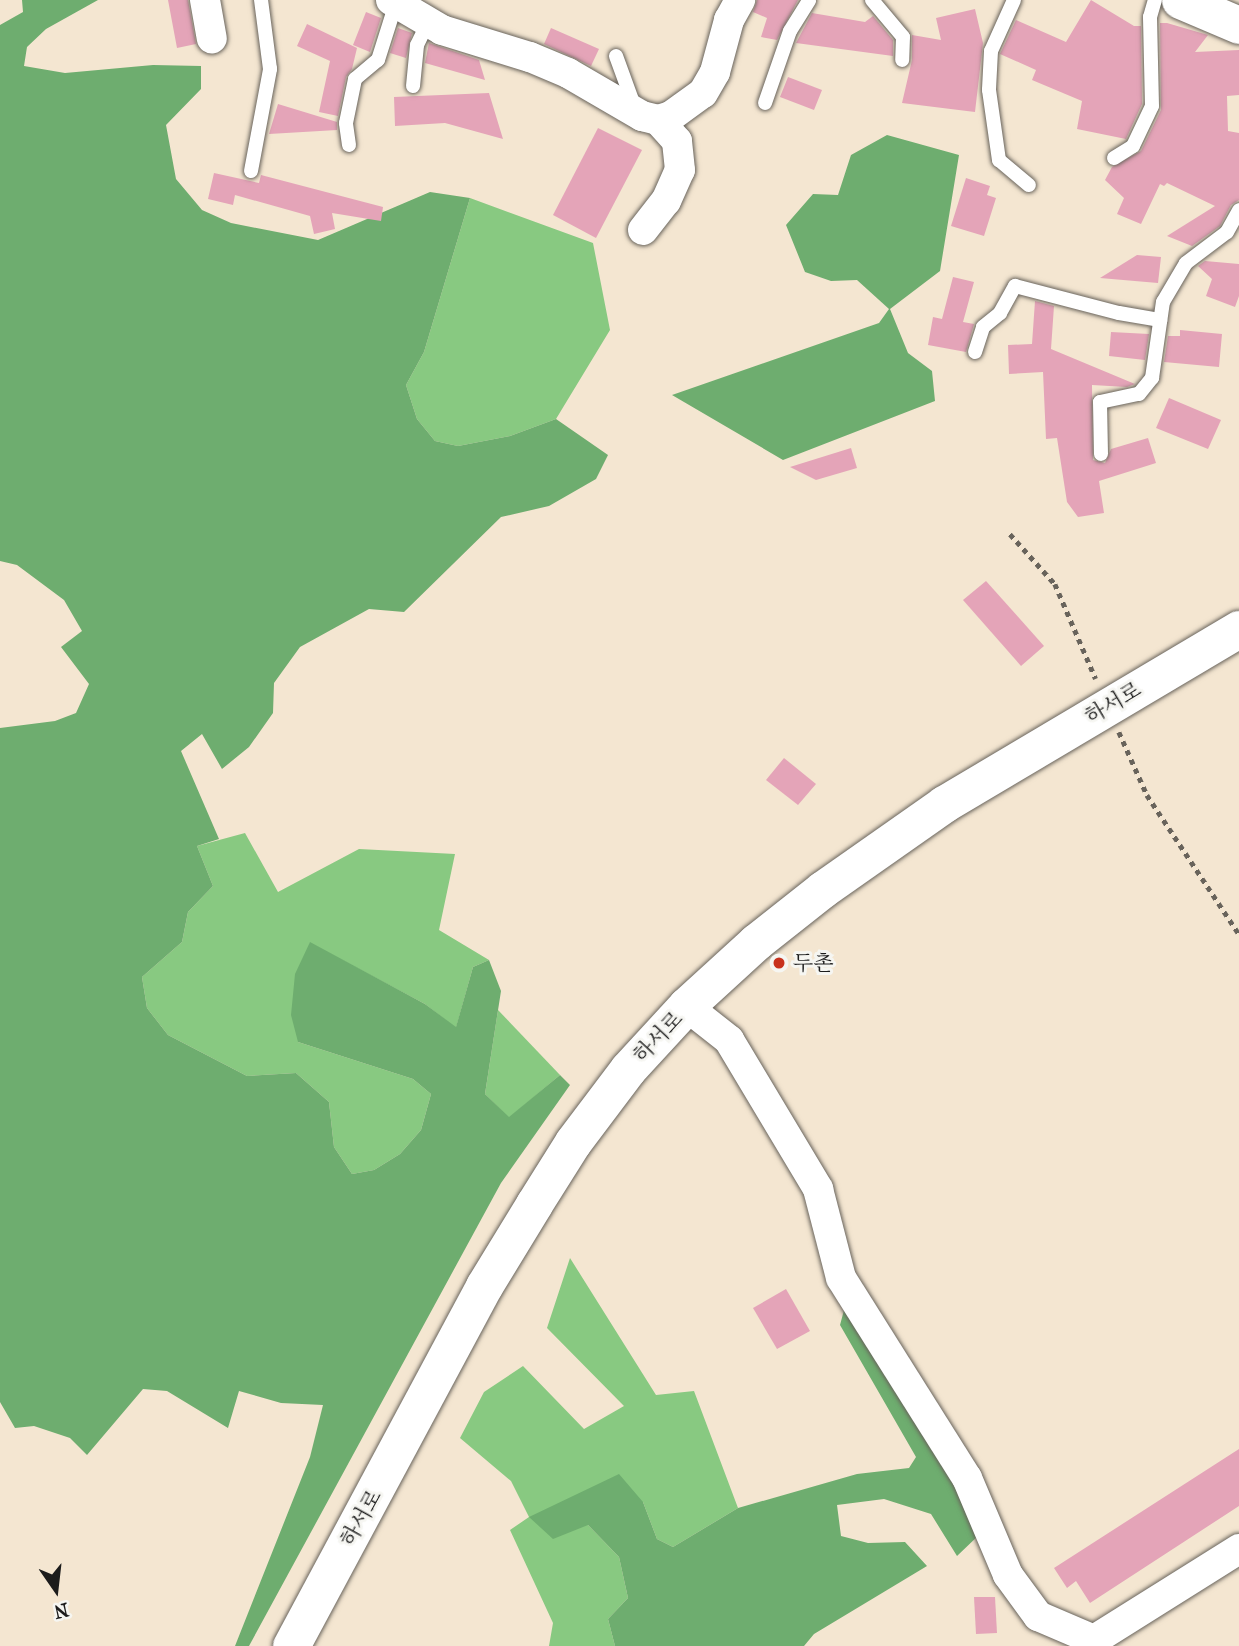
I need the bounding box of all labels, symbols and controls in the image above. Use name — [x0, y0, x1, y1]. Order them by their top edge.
street label: 하서로 — [1080, 677, 1146, 729]
place label: 두촌 — [793, 950, 834, 976]
marker: 두촌 — [771, 955, 787, 971]
street label: 하서로 — [628, 1006, 688, 1068]
street label: 하서로 — [335, 1485, 387, 1551]
north arrow — [21, 1555, 91, 1625]
text: N — [51, 1598, 71, 1623]

